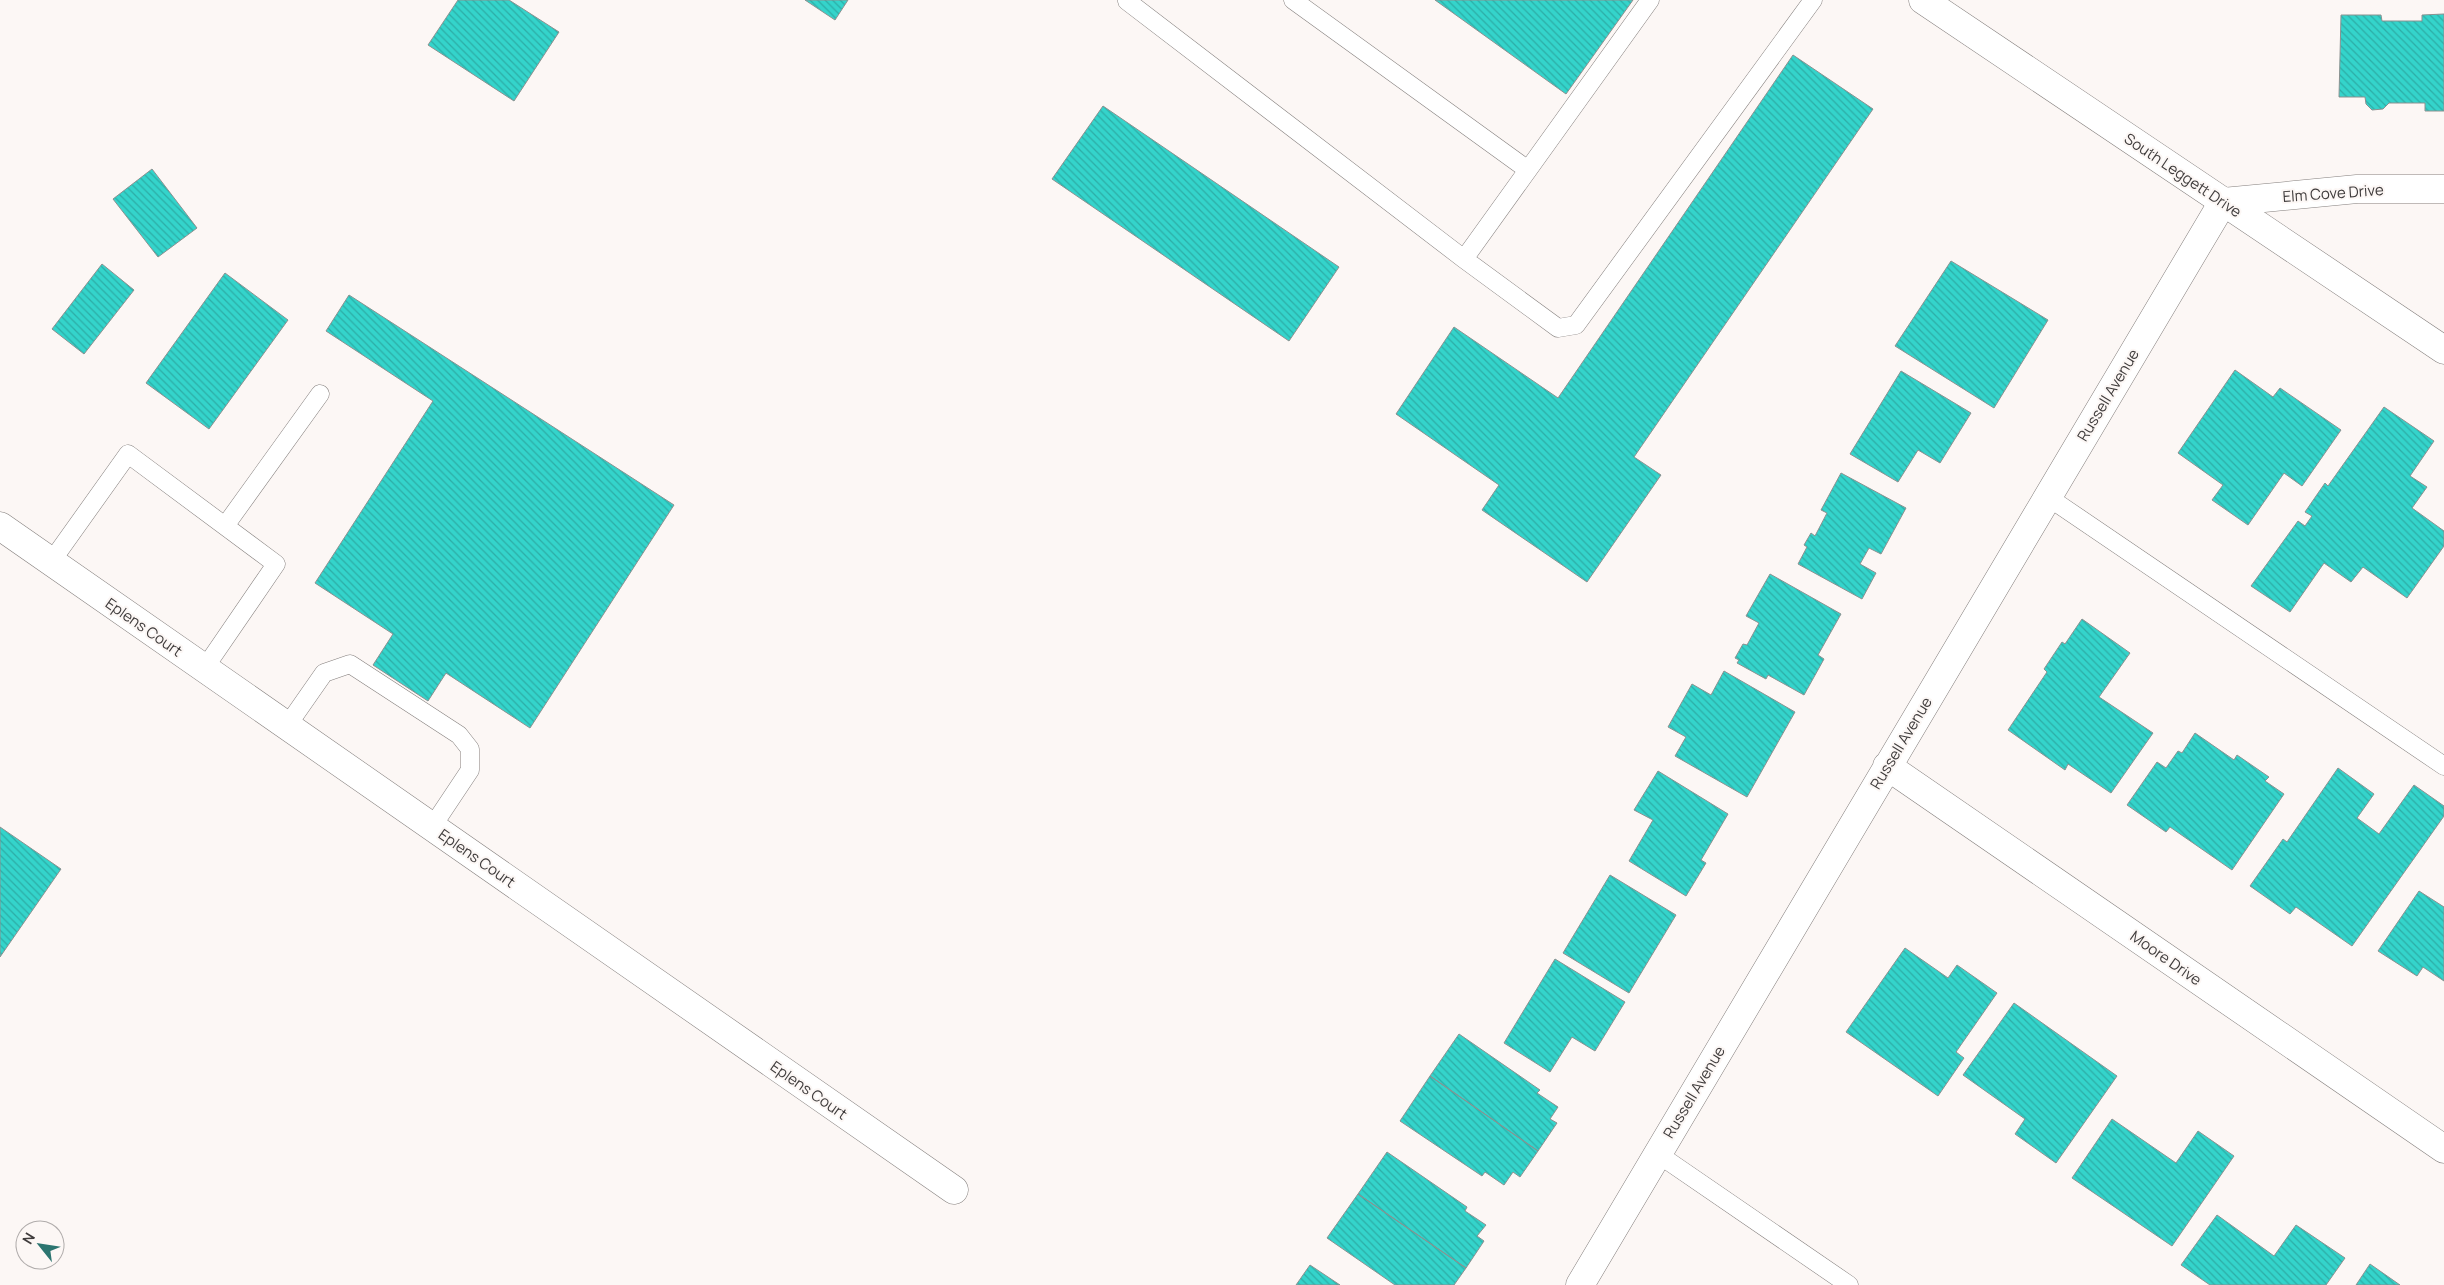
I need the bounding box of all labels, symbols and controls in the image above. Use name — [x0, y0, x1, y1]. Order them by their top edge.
street label: South Leggett Drive — [2120, 128, 2246, 222]
street label: Elm Cove Drive — [2282, 179, 2384, 207]
street label: Russell Avenue — [2072, 345, 2144, 445]
street label: Eplens Court — [101, 593, 187, 661]
street label: Russell Avenue — [1865, 693, 1937, 793]
street label: Eplens Court — [434, 824, 520, 892]
street label: Moore Drive — [2126, 926, 2206, 990]
street label: Russell Avenue — [1658, 1042, 1730, 1142]
street label: Eplens Court — [766, 1056, 852, 1124]
north arrow — [15, 1220, 65, 1270]
text: N — [18, 1229, 39, 1247]

